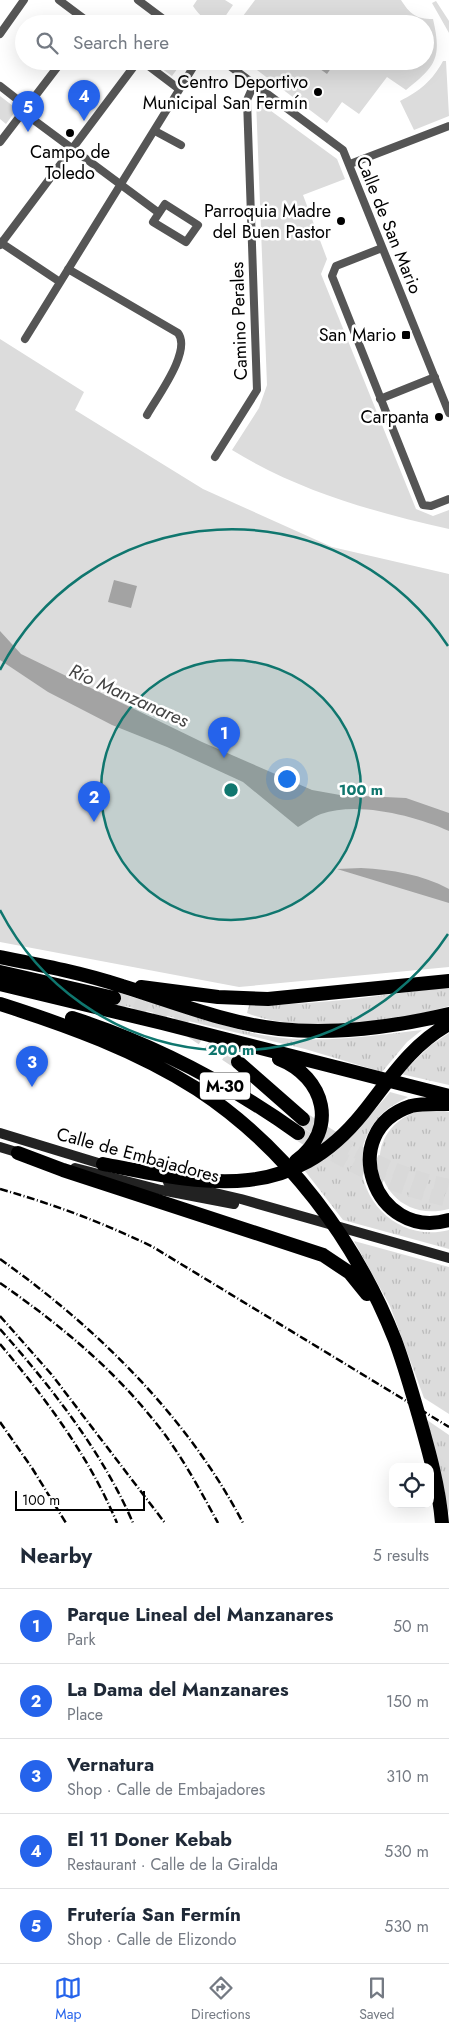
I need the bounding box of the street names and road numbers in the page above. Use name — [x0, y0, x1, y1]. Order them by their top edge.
street label: Calle de San Mario — [350, 152, 428, 298]
street label: Camino Perales — [224, 261, 254, 381]
road number: M-30 — [200, 1072, 250, 1100]
street label: Calle de Embajadores — [54, 1121, 222, 1189]

